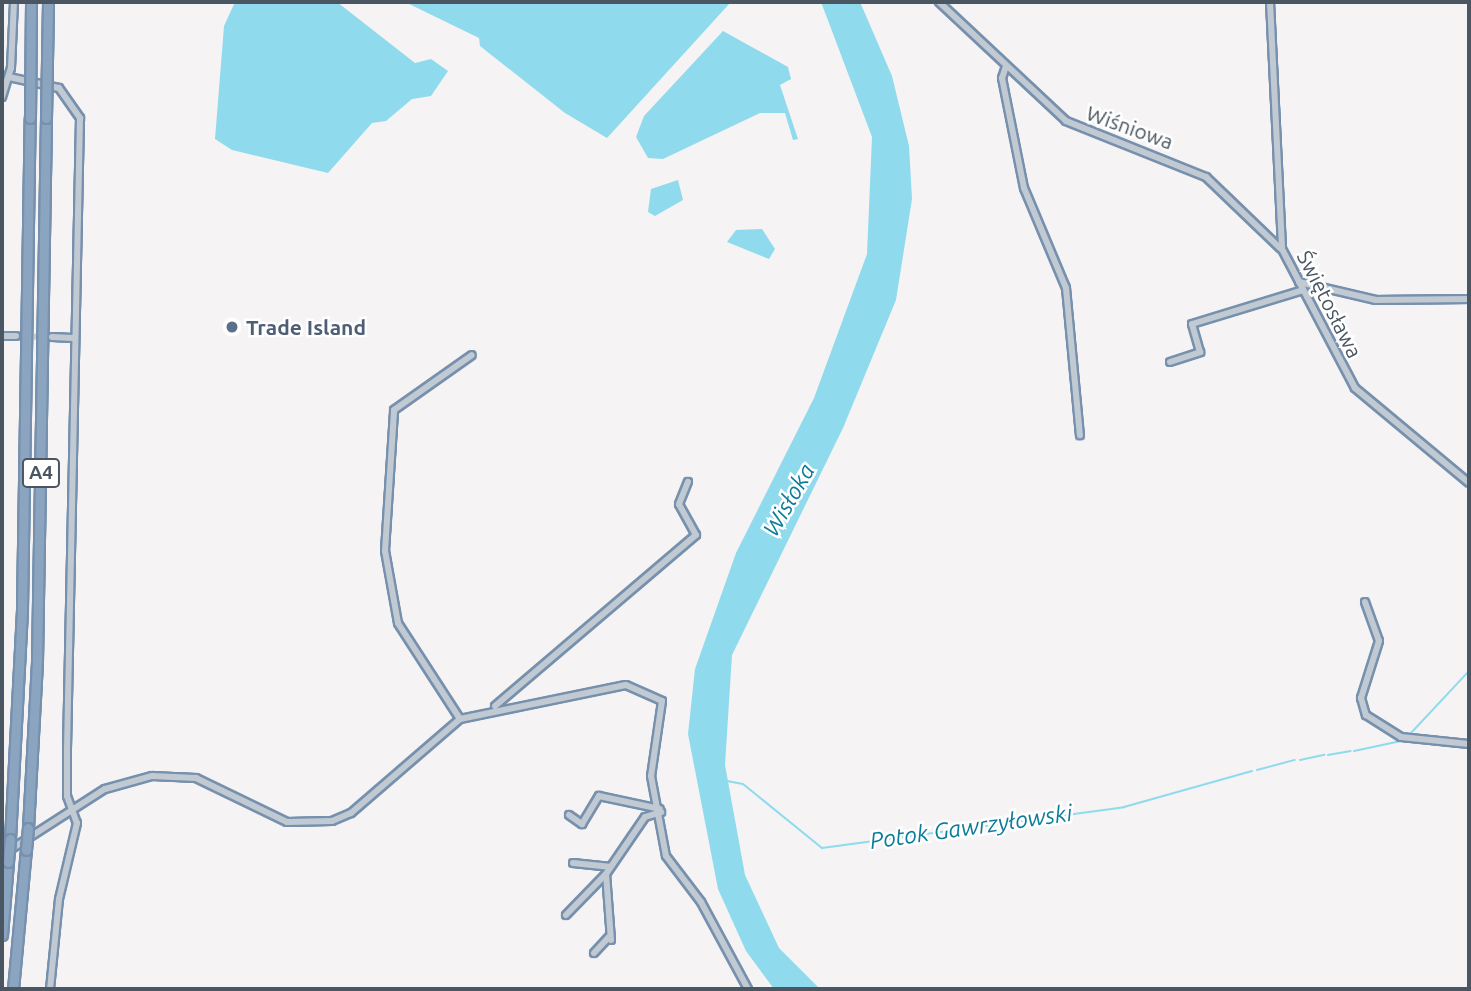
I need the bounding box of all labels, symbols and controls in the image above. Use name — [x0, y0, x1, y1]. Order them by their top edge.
street label: Wiśniowa — [1083, 100, 1177, 154]
street label: Świętosława — [1292, 246, 1368, 362]
place label: Trade Island — [246, 314, 366, 340]
marker: Trade Island — [224, 319, 240, 335]
road number: A4 — [22, 458, 60, 488]
water label: Wisłoka — [757, 459, 821, 541]
water label: Potok Gawrzyłowski — [868, 799, 1074, 855]

